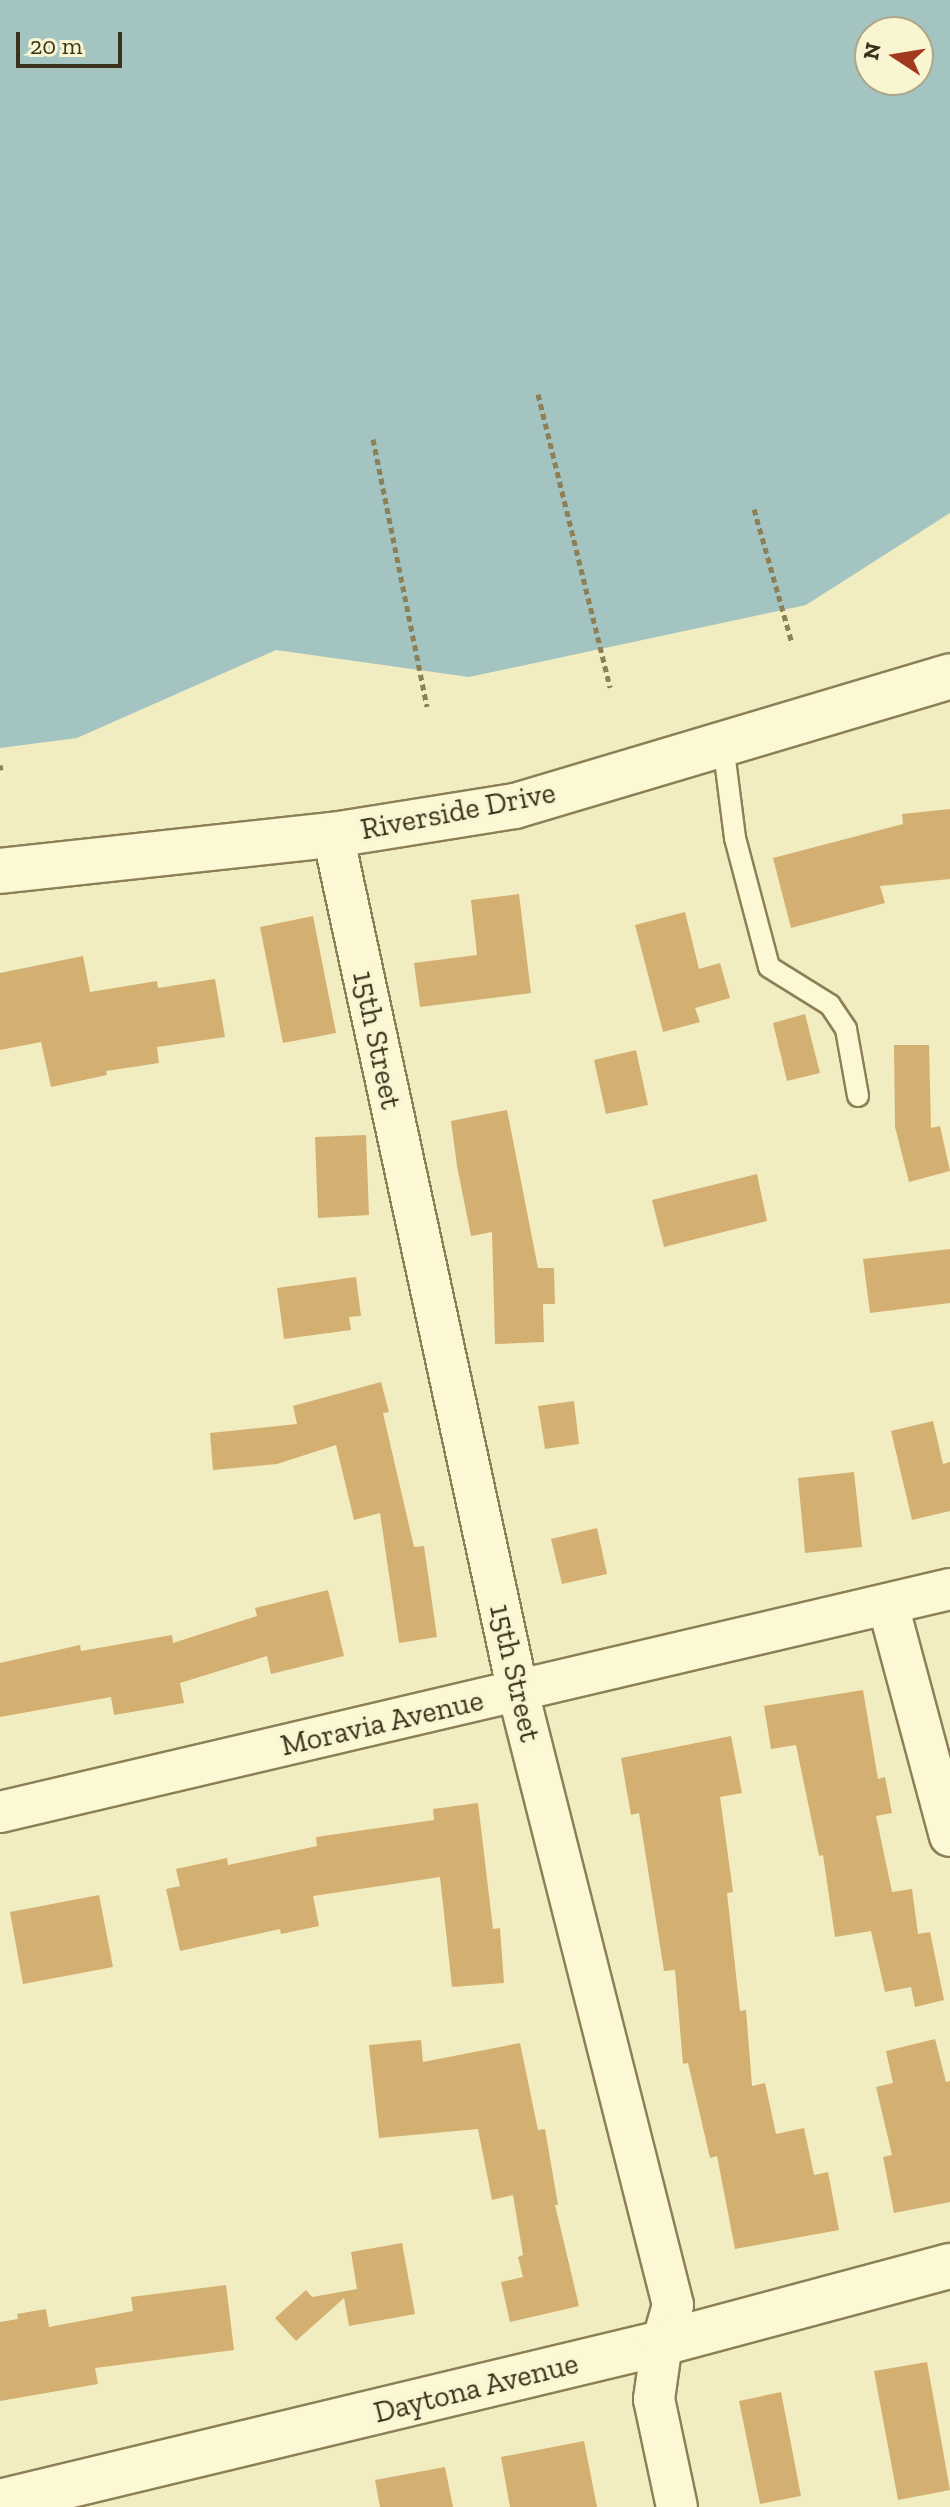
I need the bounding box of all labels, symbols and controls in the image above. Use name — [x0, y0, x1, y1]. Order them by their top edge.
scale bar — [20, 16, 126, 66]
north arrow — [854, 16, 934, 96]
text: 20 m — [30, 31, 82, 60]
text: N — [857, 40, 887, 62]
street label: Riverside Drive — [358, 774, 558, 848]
street label: 15th Street — [345, 967, 409, 1113]
street label: 15th Street — [482, 1600, 548, 1746]
street label: Moravia Avenue — [277, 1682, 487, 1764]
street label: Daytona Avenue — [370, 2345, 582, 2431]

